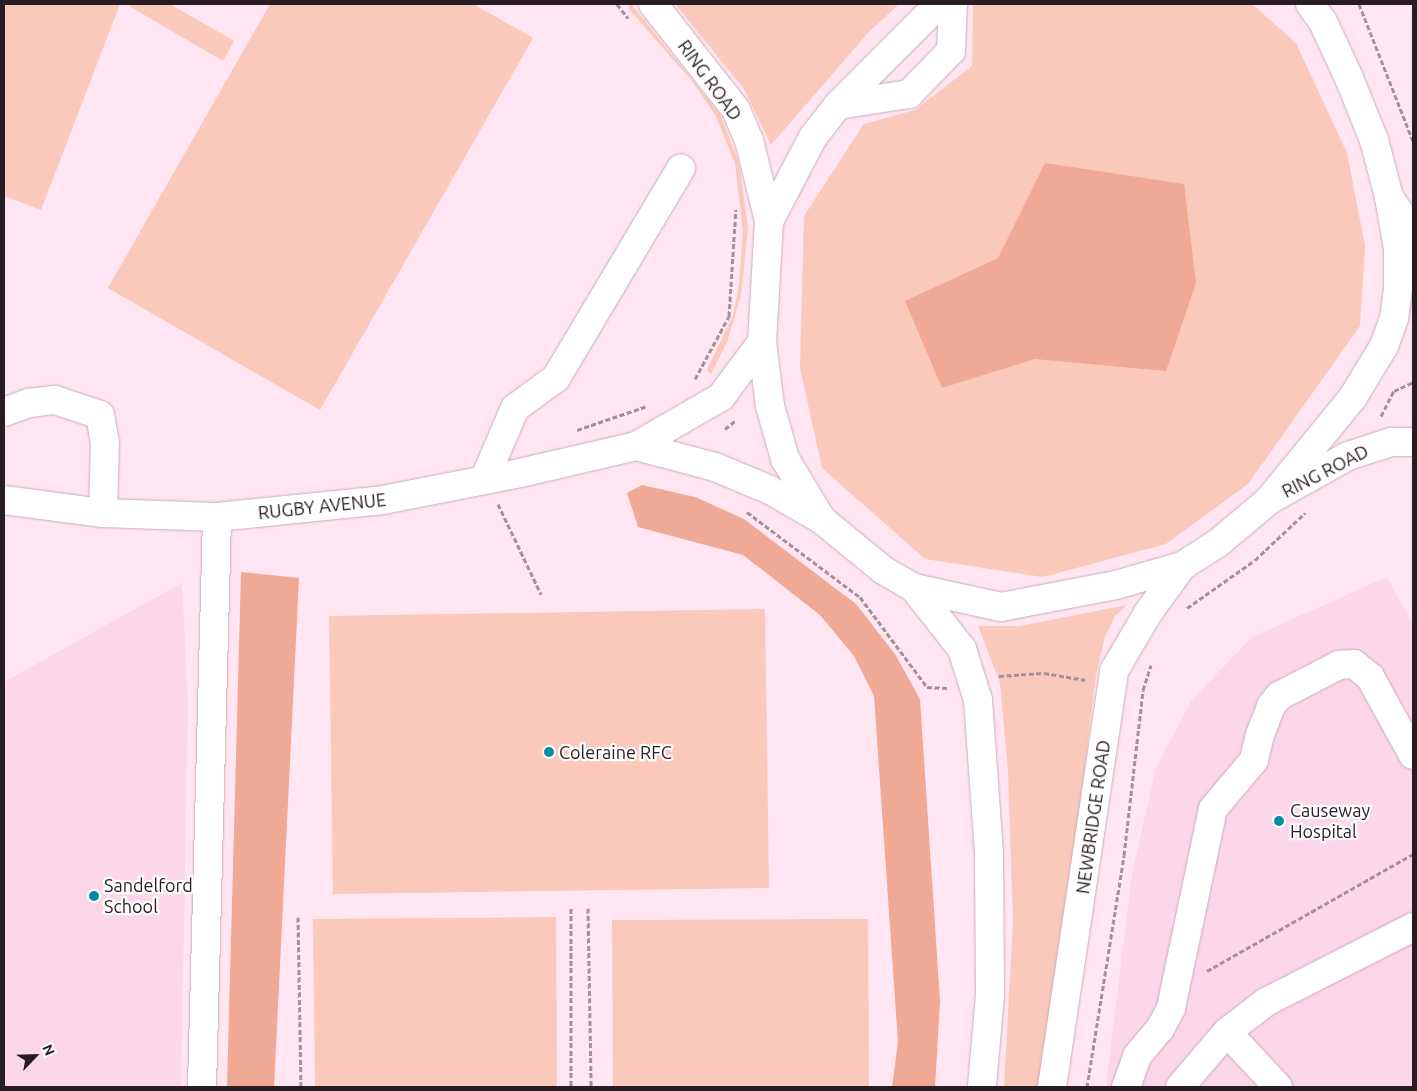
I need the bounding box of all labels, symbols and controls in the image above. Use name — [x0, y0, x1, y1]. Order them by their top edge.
street label: RING ROAD — [674, 36, 746, 124]
street label: RING ROAD — [1278, 440, 1372, 502]
street label: RUGBY AVENUE — [257, 489, 387, 523]
street label: NEWBRIDGE ROAD — [1072, 739, 1114, 895]
place label: Coleraine RFC — [559, 741, 672, 763]
marker: Coleraine RFC — [543, 746, 555, 758]
place label: Causeway Hospital — [1290, 800, 1370, 842]
marker: Causeway Hospital — [1272, 814, 1286, 828]
place label: Sandelford School — [104, 875, 193, 918]
marker: Sandelford School — [88, 890, 100, 902]
north arrow — [10, 1031, 60, 1081]
text: N — [39, 1042, 58, 1058]

